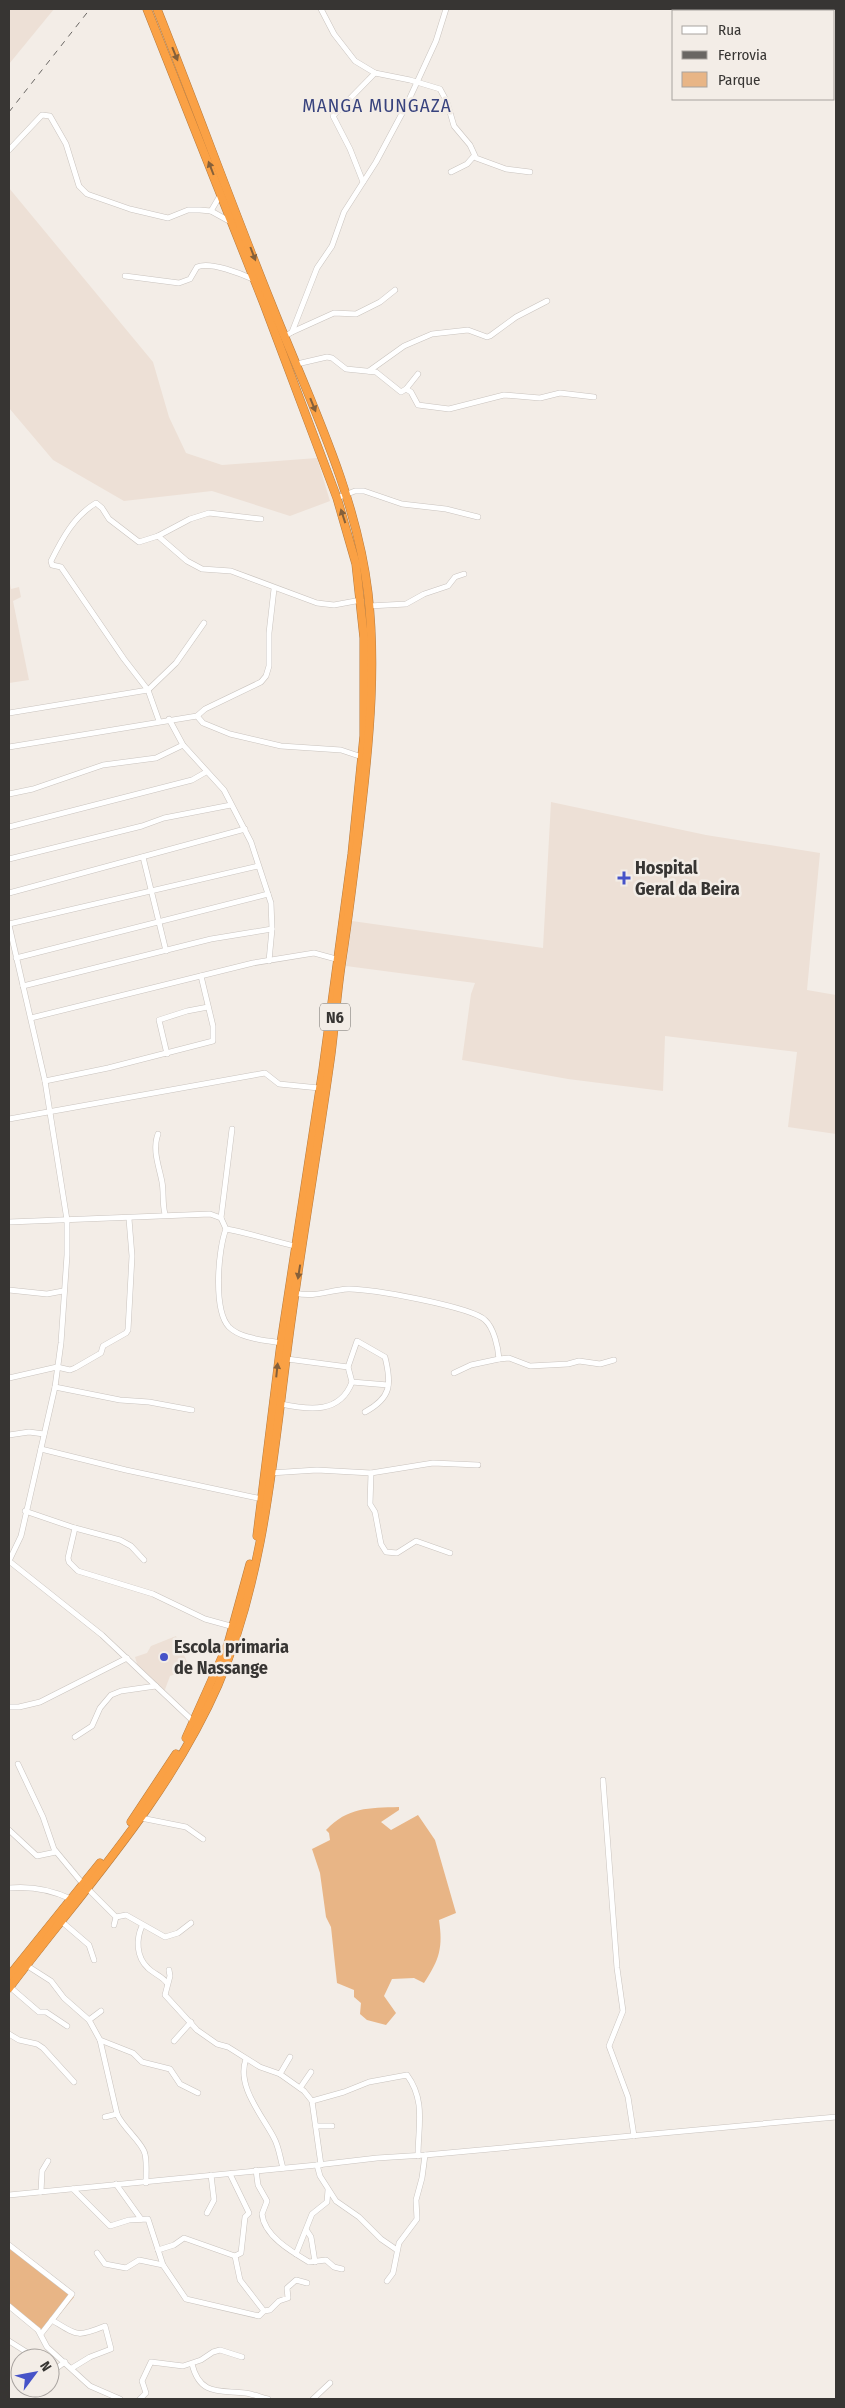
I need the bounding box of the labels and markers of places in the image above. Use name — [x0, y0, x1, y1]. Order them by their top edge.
place label: Hospital Geral da Beira — [635, 857, 740, 900]
marker: Hospital Geral da Beira — [617, 871, 631, 885]
place label: Escola primaria de Nassange — [174, 1636, 289, 1679]
marker: Escola primaria de Nassange — [158, 1651, 170, 1663]

